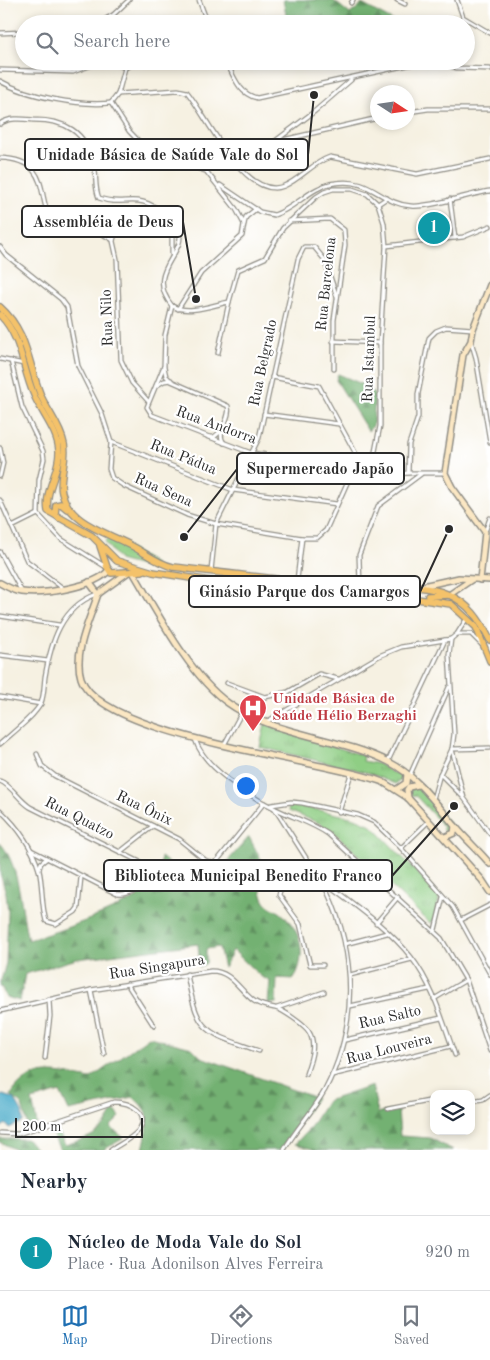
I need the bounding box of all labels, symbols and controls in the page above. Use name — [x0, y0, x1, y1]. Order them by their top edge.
search box — [15, 15, 475, 70]
icon: search — [33, 29, 61, 57]
text: Search here — [73, 33, 170, 52]
north arrow — [370, 85, 415, 130]
callout: Unidade Básica de Saúde Vale do Sol — [25, 139, 308, 170]
text: Unidade Básica de Saúde Vale do Sol — [35, 148, 299, 164]
callout: Assembléia de Deus — [22, 206, 183, 237]
pin: 1 — [418, 209, 450, 247]
text: Assembléia de Deus — [33, 215, 174, 231]
street label: Rua Barcelona — [315, 236, 339, 332]
street label: Rua Nilo — [100, 289, 116, 347]
street label: Rua Istambul — [361, 315, 379, 403]
street label: Rua Belgrado — [247, 318, 281, 408]
street label: Rua Andorra — [174, 404, 259, 448]
street label: Rua Pádua — [147, 438, 219, 478]
callout: Supermercado Japão — [237, 453, 404, 484]
text: Supermercado Japão — [246, 462, 394, 478]
street label: Rua Sena — [132, 472, 195, 511]
callout: Ginásio Parque dos Camargos — [189, 576, 420, 607]
text: Ginásio Parque dos Camargos — [199, 585, 409, 601]
place label: Unidade Básica de Saúde Hélio Berzaghi — [272, 692, 417, 724]
hospital icon: Unidade Básica de Saúde Hélio Berzaghi — [238, 693, 268, 732]
your location — [233, 773, 259, 799]
street label: Rua Ônix — [113, 786, 176, 829]
street label: Rua Quatzo — [42, 795, 116, 843]
callout: Biblioteca Municipal Benedito Franco — [104, 860, 392, 891]
text: Biblioteca Municipal Benedito Franco — [114, 869, 382, 885]
street label: Rua Singapura — [108, 953, 206, 983]
street label: Rua Salto — [357, 1004, 423, 1032]
street label: Rua Louveira — [345, 1032, 434, 1068]
map controls — [430, 1090, 475, 1135]
button: layers — [430, 1090, 475, 1135]
scale bar — [15, 1115, 142, 1138]
text: 200 m — [22, 1120, 61, 1134]
text: Nearby — [20, 1172, 88, 1193]
text: Núcleo de Moda Vale do Sol — [67, 1234, 302, 1253]
text: 1 — [31, 1245, 41, 1261]
text: 920 m — [425, 1245, 470, 1261]
text: Place · Rua Adonilson Alves Ferreira — [67, 1257, 323, 1273]
tab: Map — [61, 1302, 89, 1349]
tab: Directions — [210, 1302, 272, 1349]
tab: Saved — [394, 1302, 429, 1349]

